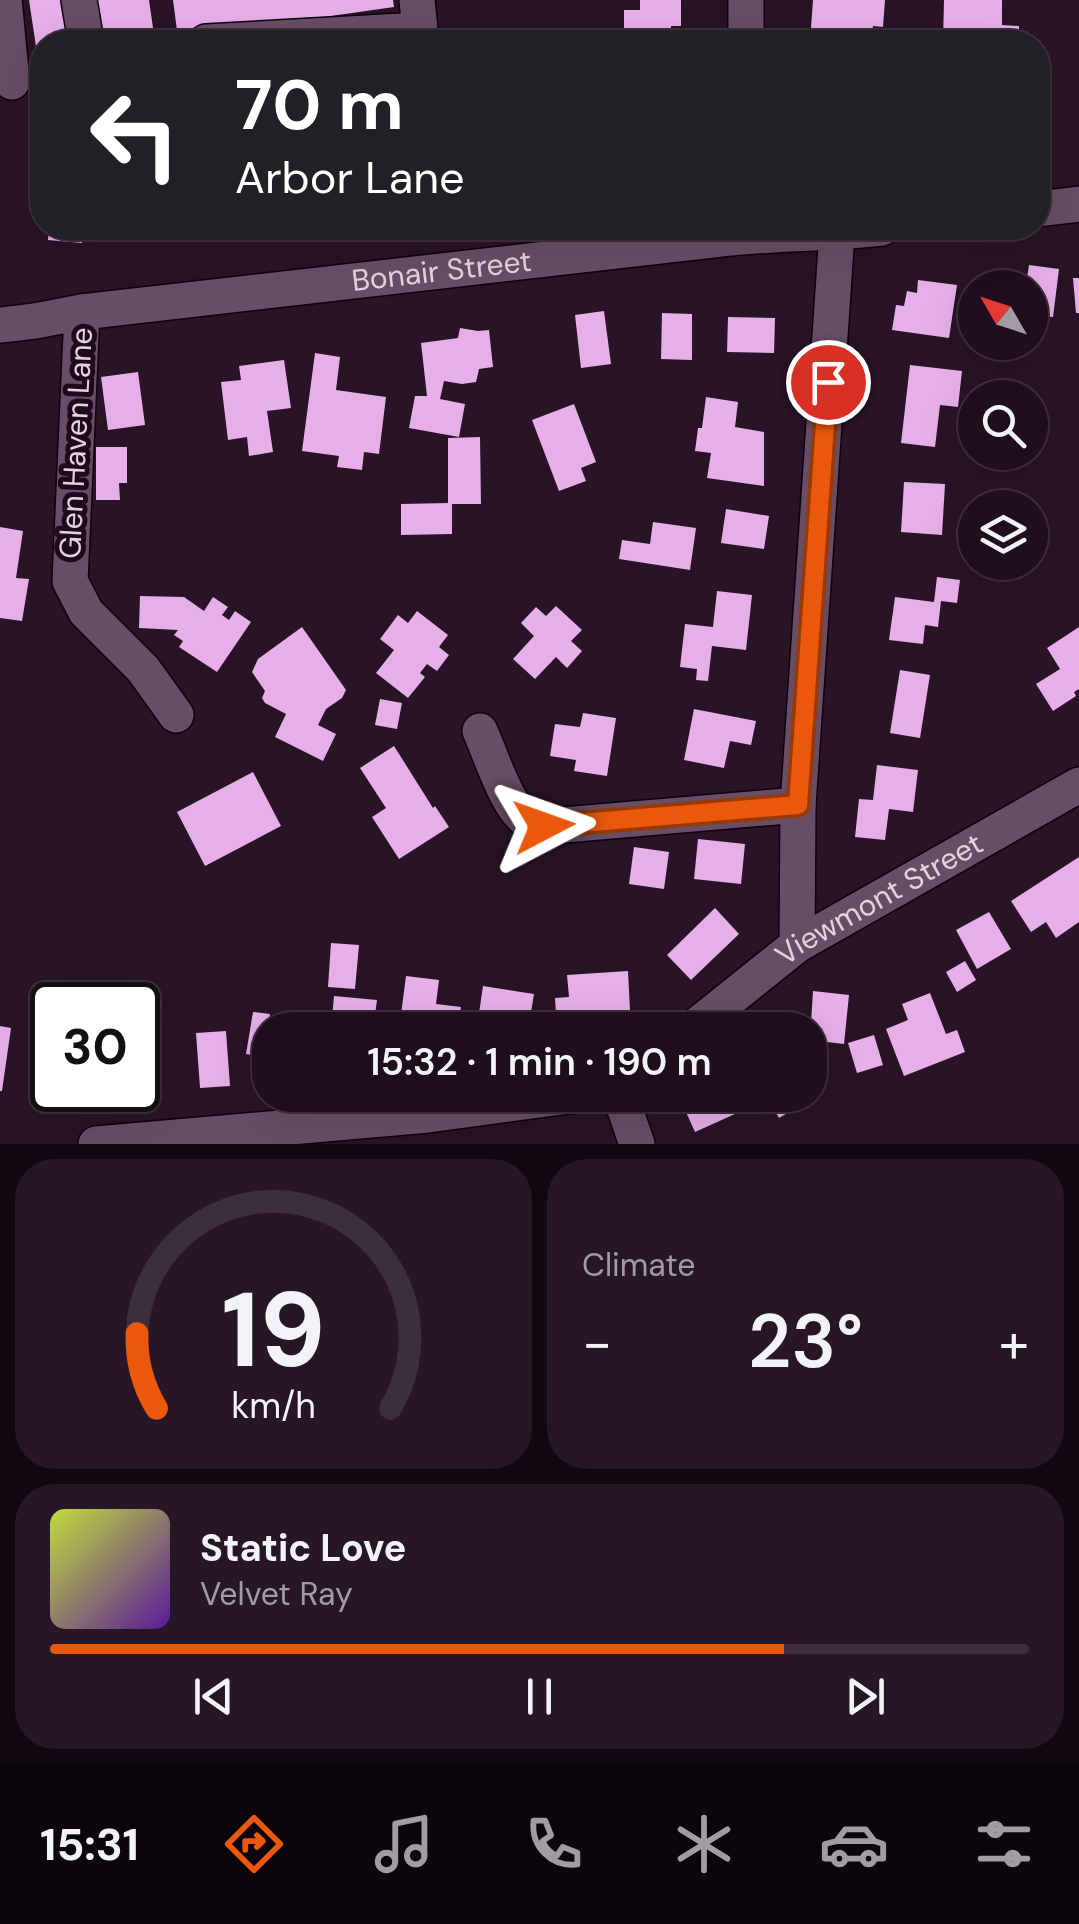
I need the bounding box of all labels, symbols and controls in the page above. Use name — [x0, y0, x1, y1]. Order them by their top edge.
text: 70 m — [235, 60, 404, 151]
icon: left — [70, 70, 200, 200]
text: Arbor Lane — [235, 148, 465, 207]
street label: Bonair Street — [349, 241, 534, 300]
north arrow — [958, 270, 1048, 360]
map controls — [958, 270, 1048, 580]
street label: Glen Haven Lane — [50, 326, 101, 560]
pin — [786, 340, 871, 425]
icon: arrive — [801, 355, 856, 410]
button: search — [958, 380, 1048, 470]
button: layers — [958, 490, 1048, 580]
position arrow — [492, 774, 596, 878]
street label: Viewmont Street — [767, 824, 990, 974]
speed limit sign: 30 — [30, 982, 160, 1112]
text: 15:32 · 1 min · 190 m — [367, 1037, 712, 1087]
text: Climate — [582, 1244, 696, 1286]
text: 19 — [222, 1263, 325, 1398]
text: 23° — [748, 1293, 863, 1390]
text: − — [582, 1307, 612, 1379]
text: + — [999, 1307, 1029, 1379]
text: km/h — [231, 1383, 316, 1429]
text: Static Love — [200, 1523, 406, 1573]
text: Velvet Ray — [200, 1573, 353, 1615]
icon: previous — [186, 1669, 241, 1724]
icon: pause — [512, 1669, 567, 1724]
icon: next — [838, 1669, 893, 1724]
icon: directions — [219, 1809, 289, 1879]
icon: music — [369, 1809, 439, 1879]
icon: phone — [519, 1809, 589, 1879]
icon: climate — [669, 1809, 739, 1879]
icon: car — [819, 1809, 889, 1879]
icon: filters — [969, 1809, 1039, 1879]
text: 15:31 — [40, 1815, 139, 1874]

